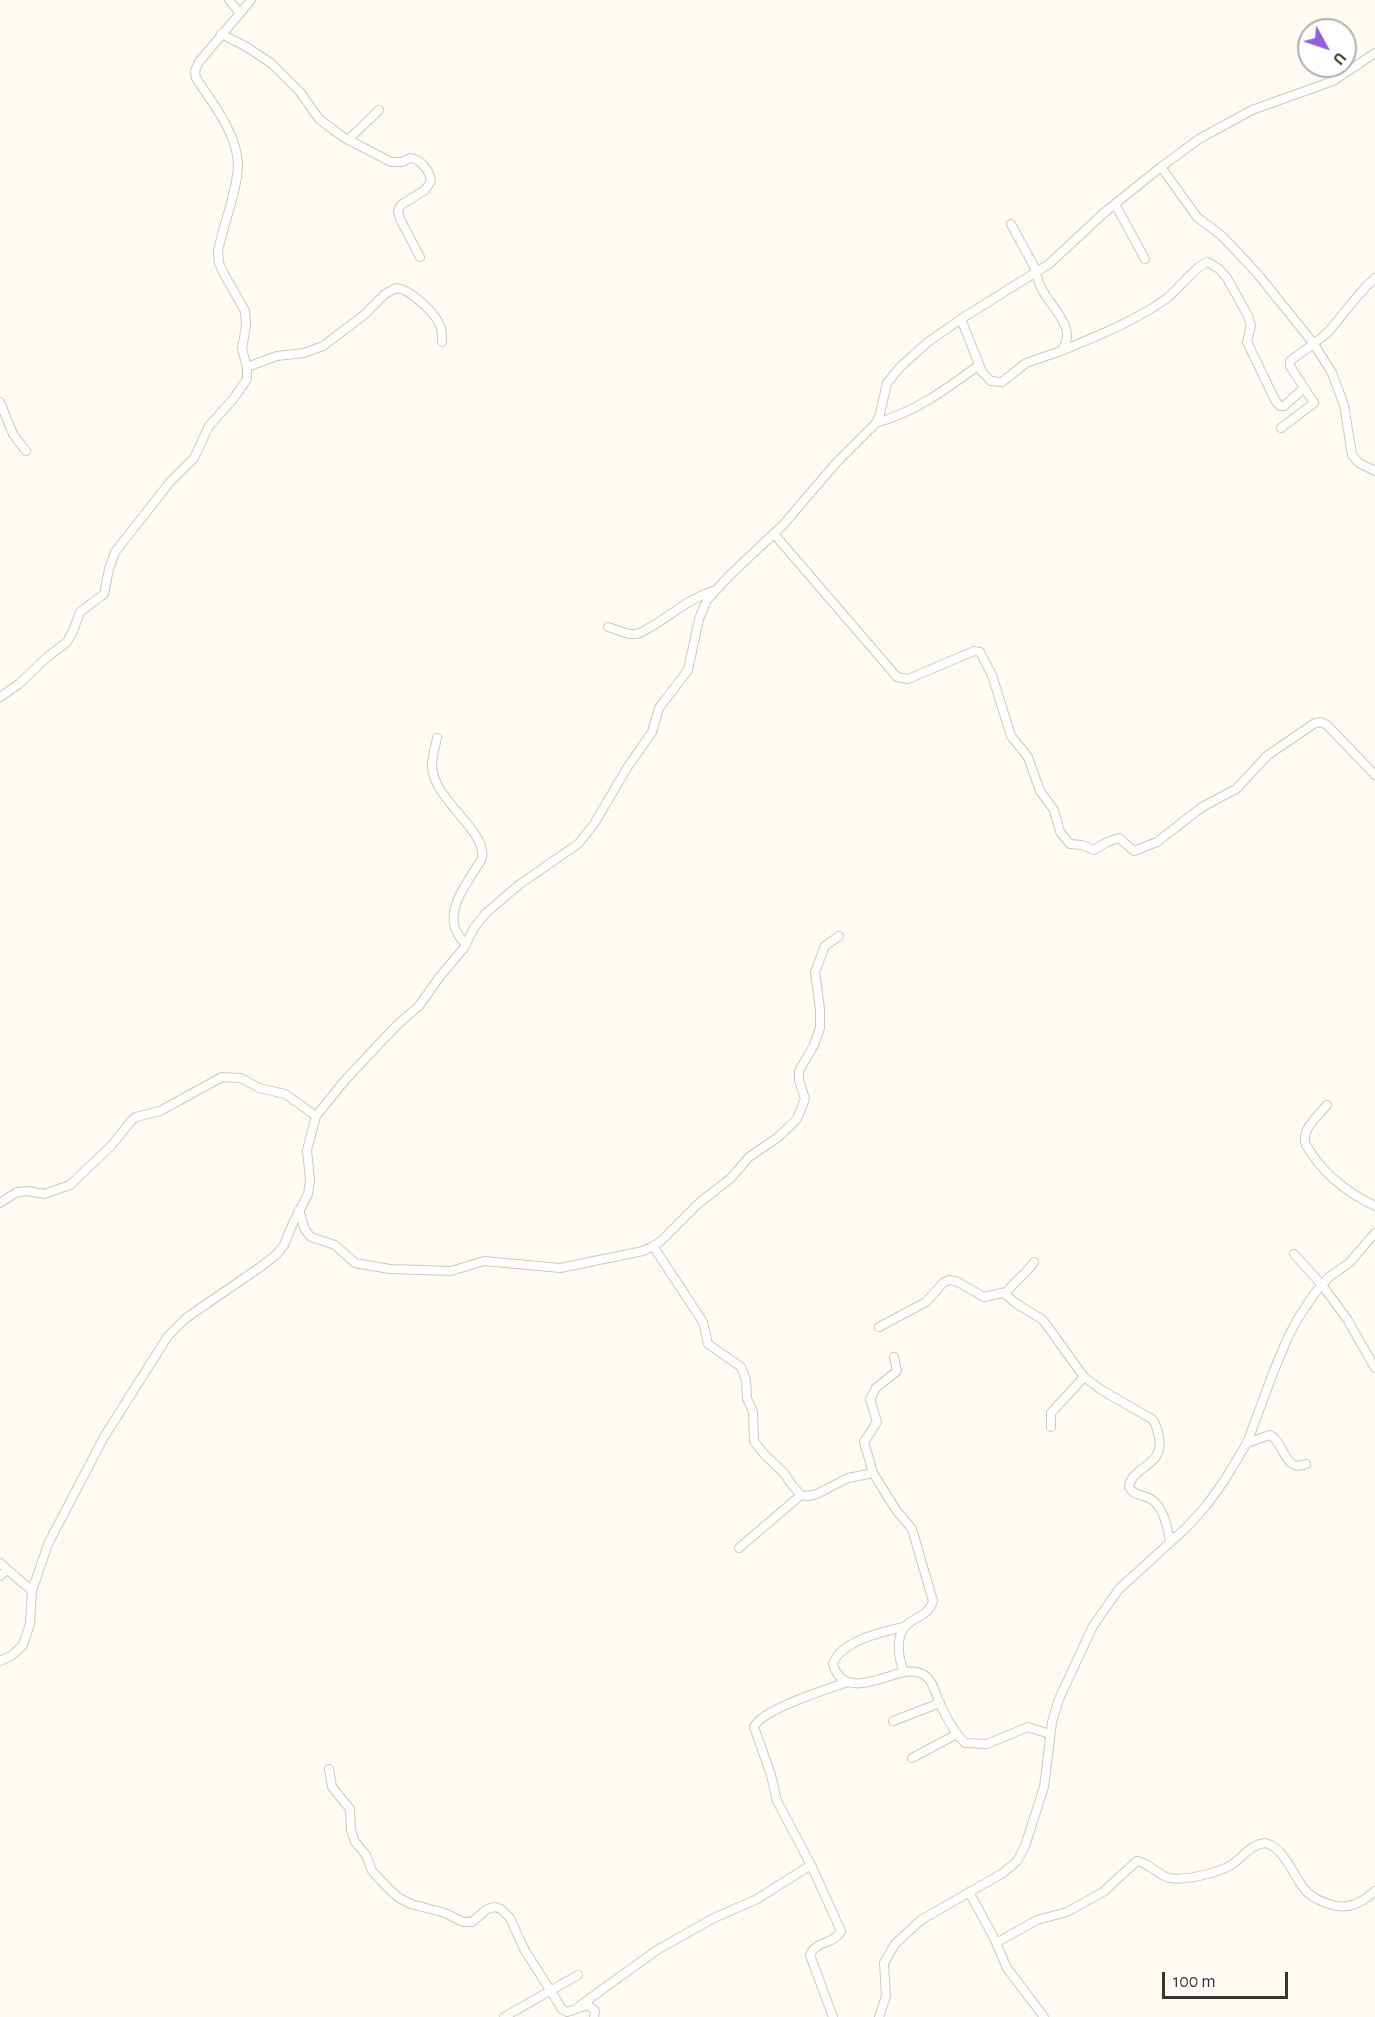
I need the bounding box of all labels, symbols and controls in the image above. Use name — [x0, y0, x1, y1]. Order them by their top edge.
north arrow — [1297, 18, 1357, 78]
text: U — [1330, 49, 1349, 67]
scale bar — [1165, 1960, 1291, 1998]
text: 100 m — [1173, 1973, 1216, 1991]

